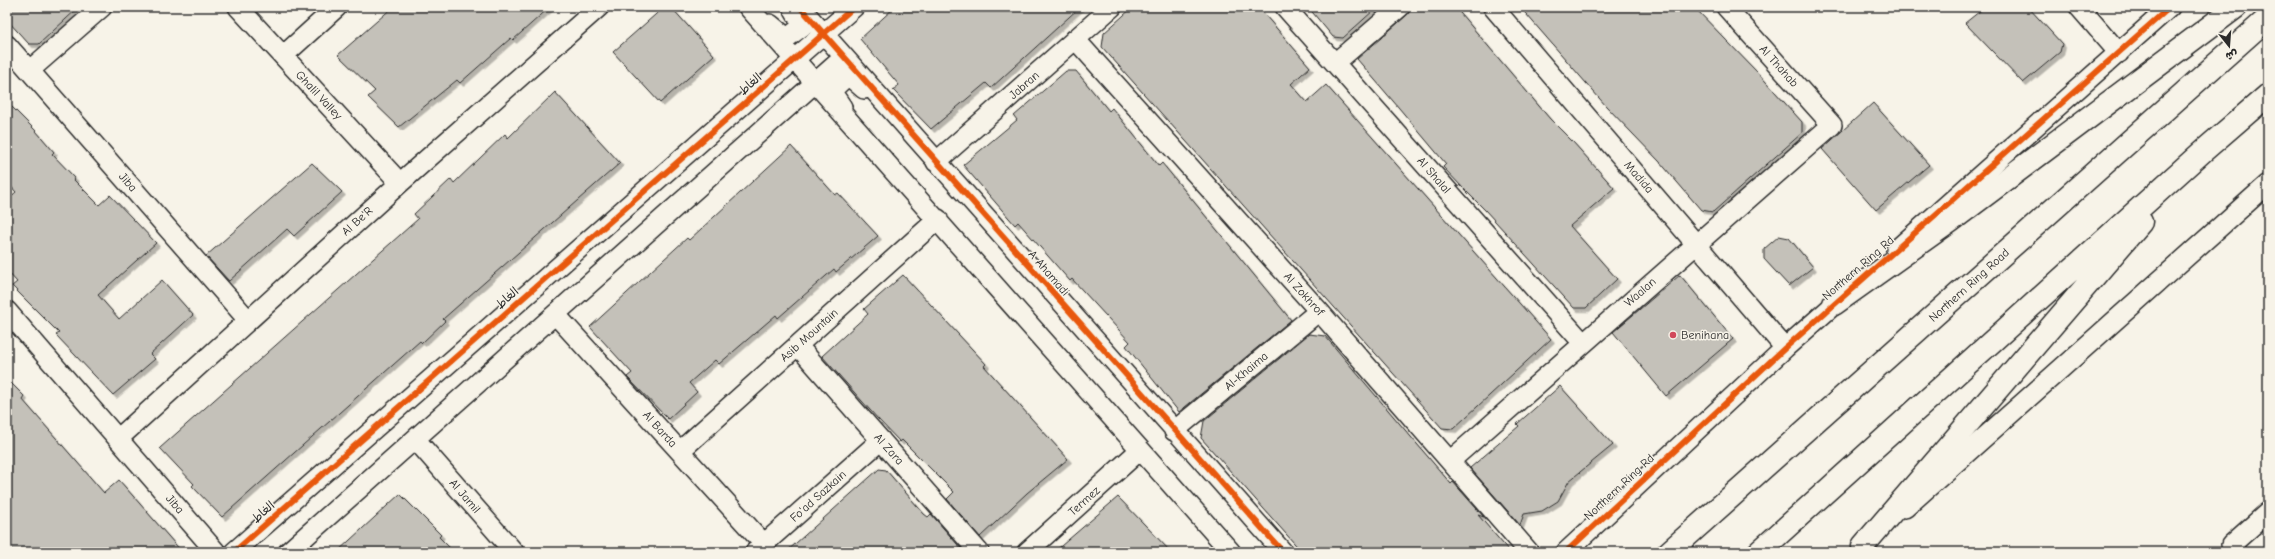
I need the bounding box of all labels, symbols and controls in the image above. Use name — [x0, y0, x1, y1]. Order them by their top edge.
north arrow — [2209, 26, 2249, 66]
street label: Al Thahab — [1757, 42, 1801, 90]
text: ش — [2224, 47, 2239, 63]
street label: Ghalil Valley — [293, 68, 346, 123]
street label: Jabran — [1006, 68, 1042, 102]
street label: الغاط — [736, 70, 764, 98]
street label: Al Shalal — [1414, 154, 1454, 196]
street label: Madida — [1621, 158, 1657, 196]
street label: Jiba — [116, 170, 140, 194]
street label: Al Be'R — [339, 204, 375, 238]
street label: Northern Ring Rd — [1819, 233, 1897, 303]
street label: Northern Ring Road — [1926, 245, 2012, 325]
street label: A Ahamadi — [1025, 247, 1073, 299]
street label: Al Zokhrof — [1281, 269, 1327, 319]
street label: Waalan — [1621, 274, 1659, 310]
street label: الغاط — [493, 284, 521, 312]
street label: Asib Mountain — [777, 305, 841, 365]
place label: Benihana — [1681, 328, 1729, 342]
marker: Benihana — [1668, 330, 1678, 340]
street label: Al-Khaima — [1221, 349, 1271, 393]
street label: Al Barda — [640, 408, 680, 450]
street label: Al Zara — [871, 430, 907, 468]
street label: Northern Ring Rd — [1581, 451, 1657, 523]
street label: Fo'ad Sazkain — [787, 467, 849, 525]
street label: Al Jamil — [446, 476, 484, 516]
street label: Termez — [1065, 483, 1103, 519]
street label: Jiba — [163, 492, 187, 516]
street label: الغاط — [249, 498, 277, 526]

